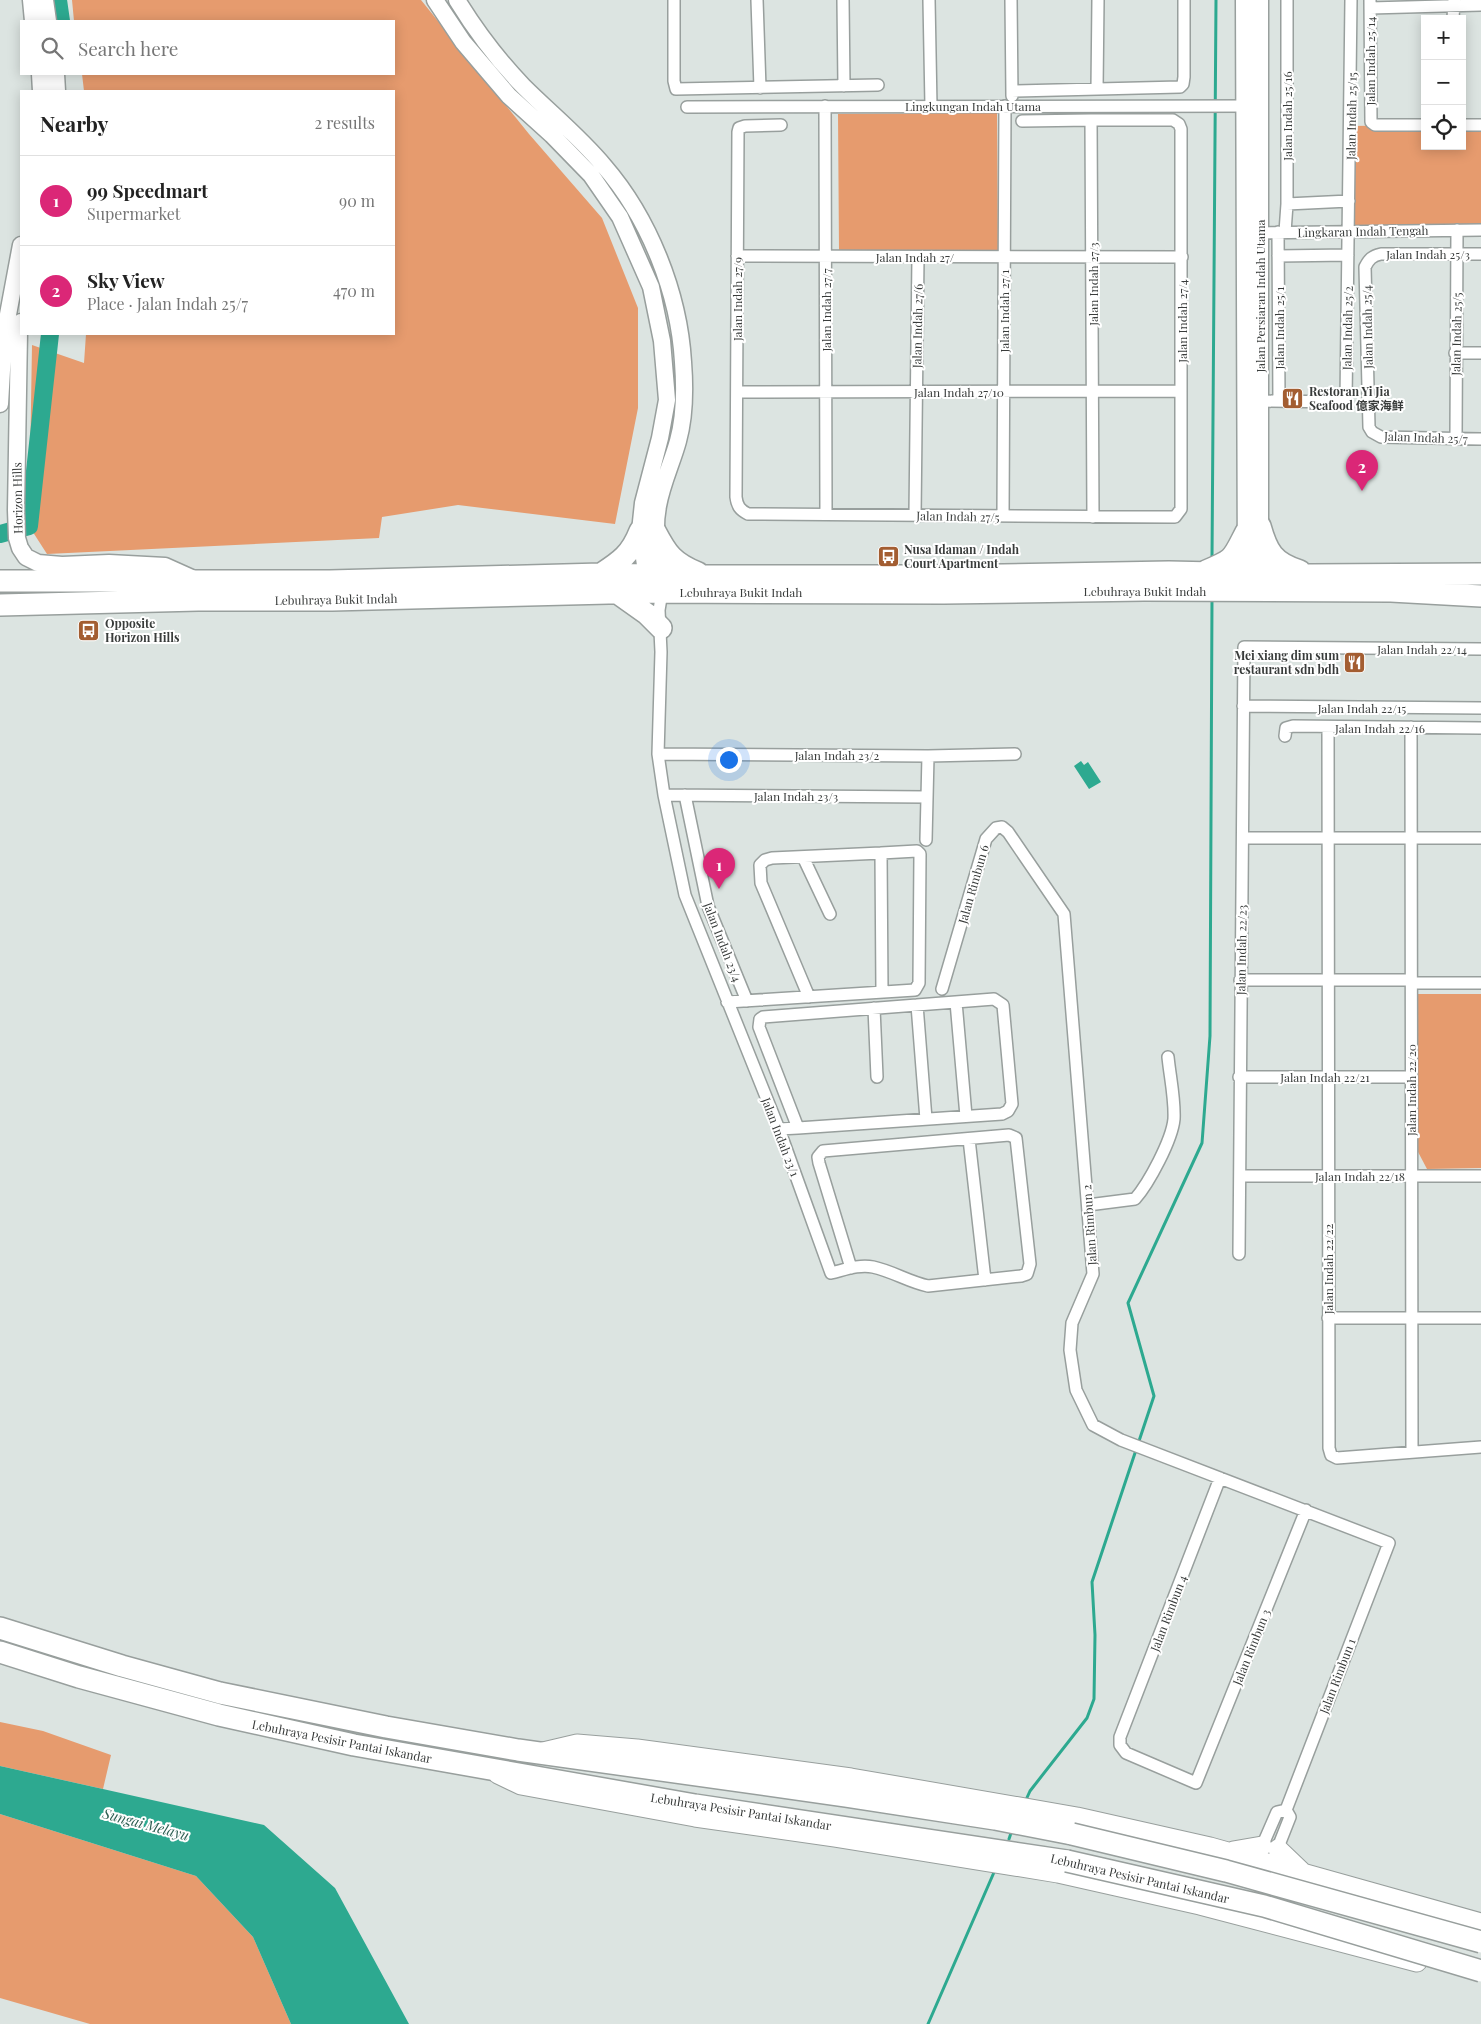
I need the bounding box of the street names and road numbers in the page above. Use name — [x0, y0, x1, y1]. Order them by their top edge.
street label: Jalan Indah 25/14 — [1362, 16, 1378, 106]
street label: Jalan Indah 25/16 — [1279, 71, 1295, 162]
street label: Jalan Indah 25/15 — [1342, 72, 1360, 161]
street label: Lingkungan Indah Utama — [905, 98, 1041, 114]
street label: Jalan Persiaran Indah Utama — [1252, 219, 1268, 374]
street label: Lingkaran Indah Tengah — [1297, 222, 1429, 240]
street label: Jalan Indah 27/3 — [1085, 242, 1101, 327]
street label: Jalan Indah 25/3 — [1385, 246, 1470, 262]
street label: Jalan Indah 27/ — [875, 249, 955, 265]
street label: Jalan Indah 27/9 — [729, 257, 745, 342]
street label: Jalan Indah 27/7 — [818, 268, 834, 353]
street label: Jalan Indah 27/1 — [996, 269, 1012, 353]
street label: Jalan Indah 27/4 — [1174, 279, 1190, 364]
street label: Jalan Indah 27/6 — [908, 284, 926, 369]
street label: Jalan Indah 25/4 — [1358, 285, 1376, 370]
street label: Jalan Indah 25/1 — [1271, 286, 1287, 371]
street label: Jalan Indah 25/2 — [1338, 286, 1356, 371]
street label: Jalan Indah 25/5 — [1447, 292, 1465, 377]
street label: Jalan Indah 27/10 — [913, 384, 1004, 400]
street label: Jalan Indah 25/7 — [1383, 428, 1468, 446]
street label: Horizon Hills — [8, 462, 26, 534]
street label: Jalan Indah 27/5 — [915, 507, 1000, 525]
street label: Lebuhraya Bukit Indah — [1084, 583, 1206, 599]
street label: Lebuhraya Bukit Indah — [680, 584, 802, 600]
street label: Lebuhraya Bukit Indah — [274, 590, 398, 608]
street label: Jalan Indah 22/14 — [1376, 641, 1467, 657]
street label: Jalan Indah 22/15 — [1317, 700, 1406, 716]
street label: Jalan Indah 22/16 — [1334, 720, 1425, 736]
street label: Jalan Indah 23/2 — [794, 747, 880, 763]
street label: Jalan Indah 23/3 — [753, 788, 838, 804]
street label: Jalan Rimbun 6 — [954, 843, 992, 926]
street label: Jalan Indah 23/4 — [700, 899, 746, 984]
street label: Jalan Indah 22/23 — [1232, 905, 1250, 996]
street label: Jalan Indah 22/20 — [1403, 1044, 1419, 1137]
street label: Jalan Indah 22/21 — [1279, 1069, 1370, 1085]
street label: Jalan Indah 23/1 — [758, 1094, 804, 1179]
street label: Jalan Indah 22/18 — [1314, 1168, 1405, 1184]
street label: Jalan Rimbun 2 — [1078, 1184, 1100, 1267]
street label: Jalan Indah 22/22 — [1320, 1223, 1336, 1315]
street label: Jalan Rimbun 4 — [1146, 1572, 1190, 1654]
street label: Jalan Rimbun 3 — [1228, 1607, 1273, 1688]
street label: Jalan Rimbun 1 — [1315, 1636, 1359, 1717]
street label: Lebuhraya Pesisir Pantai Iskandar — [251, 1716, 434, 1766]
street label: Lebuhraya Pesisir Pantai Iskandar — [649, 1789, 833, 1833]
street label: Lebuhraya Pesisir Pantai Iskandar — [1049, 1850, 1232, 1907]

